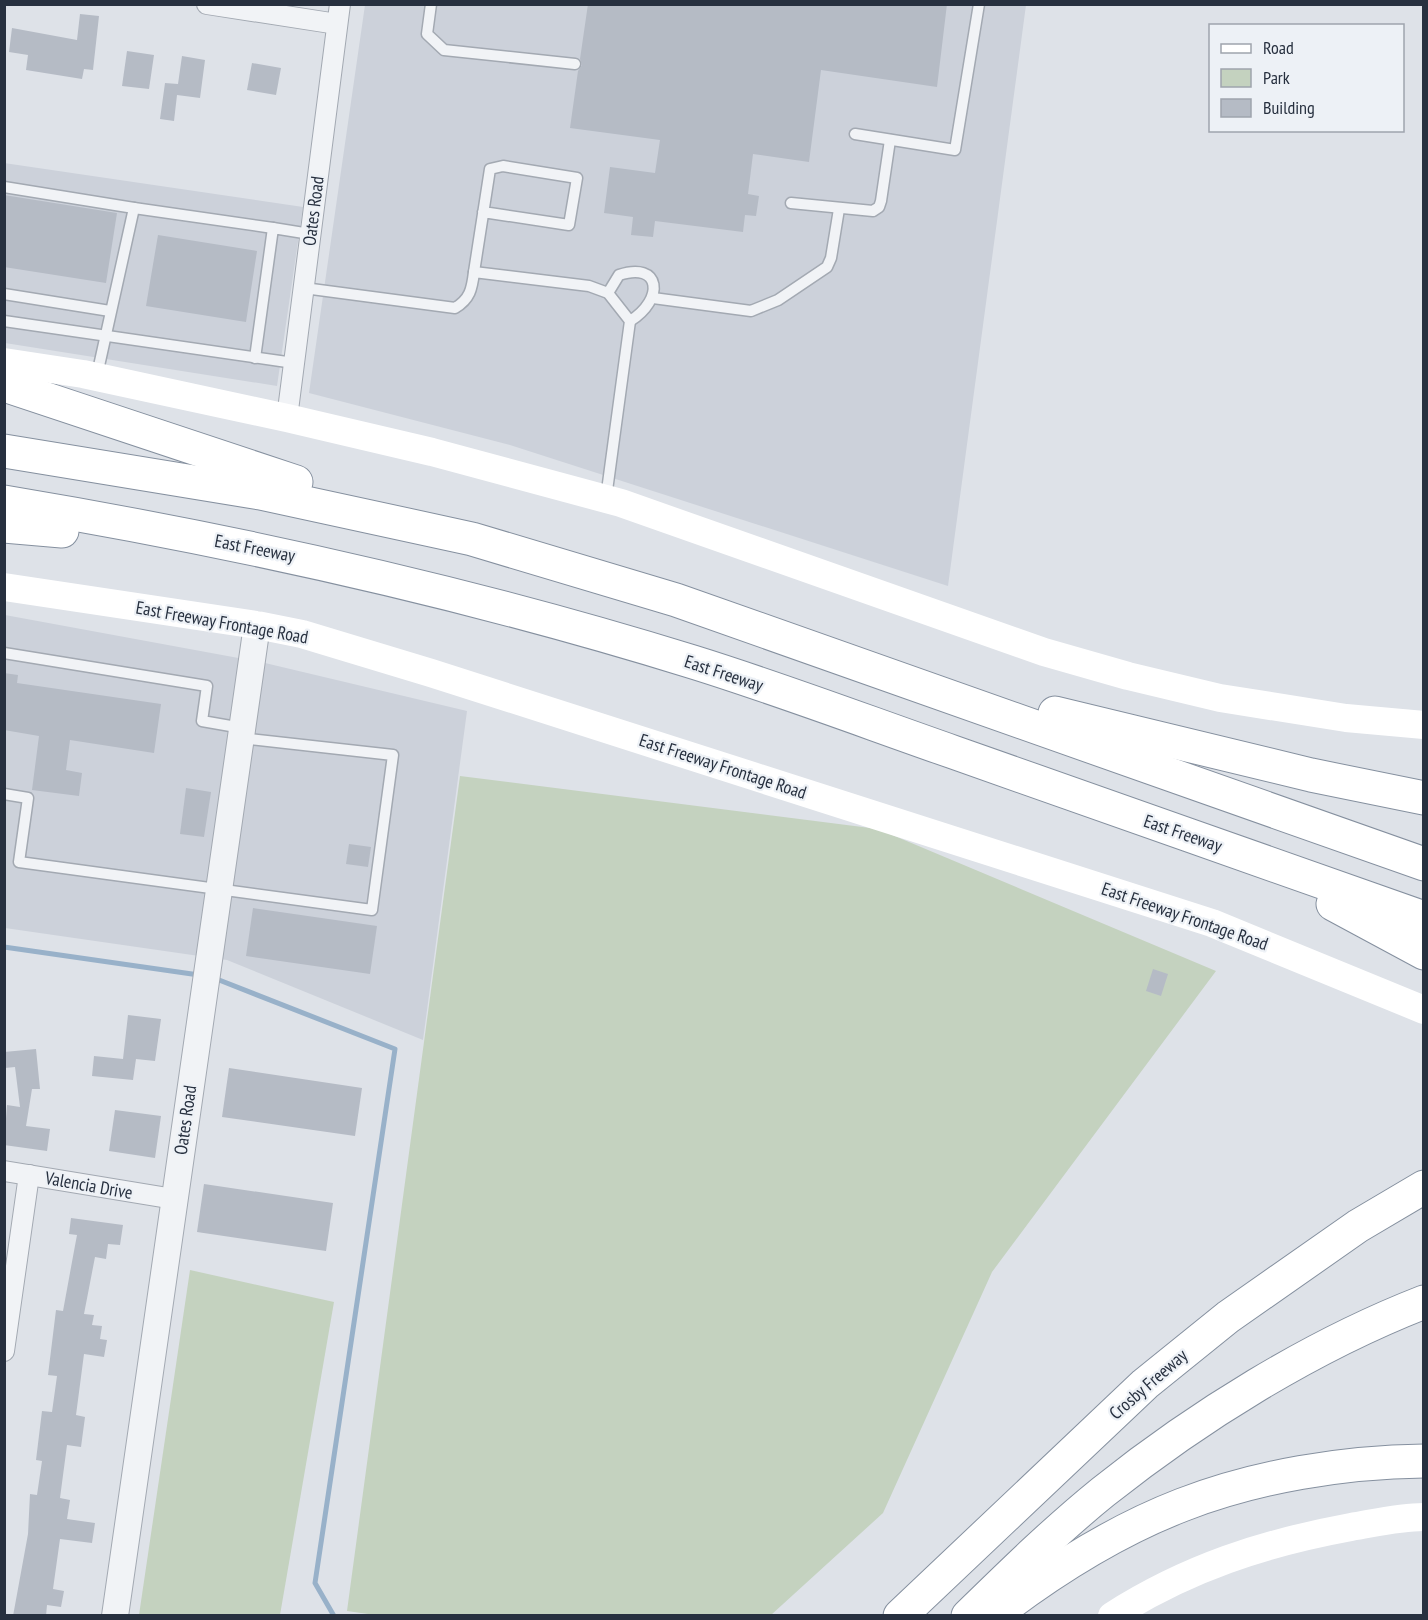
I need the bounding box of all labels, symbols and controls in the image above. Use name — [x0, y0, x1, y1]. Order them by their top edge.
legend — [1209, 24, 1404, 132]
text: Road — [1263, 36, 1294, 59]
text: Park — [1263, 66, 1290, 89]
text: Building — [1263, 96, 1315, 119]
street label: Oates Road — [297, 175, 329, 247]
street label: East Freeway — [213, 529, 297, 567]
street label: East Freeway Frontage Road — [134, 596, 310, 648]
street label: East Freeway — [682, 649, 766, 697]
street label: East Freeway Frontage Road — [636, 728, 810, 804]
street label: East Freeway — [1141, 809, 1225, 857]
street label: East Freeway Frontage Road — [1099, 877, 1271, 955]
street label: Oates Road — [169, 1084, 201, 1156]
street label: Valencia Drive — [43, 1166, 135, 1204]
street label: Crosby Freeway — [1104, 1344, 1192, 1424]

